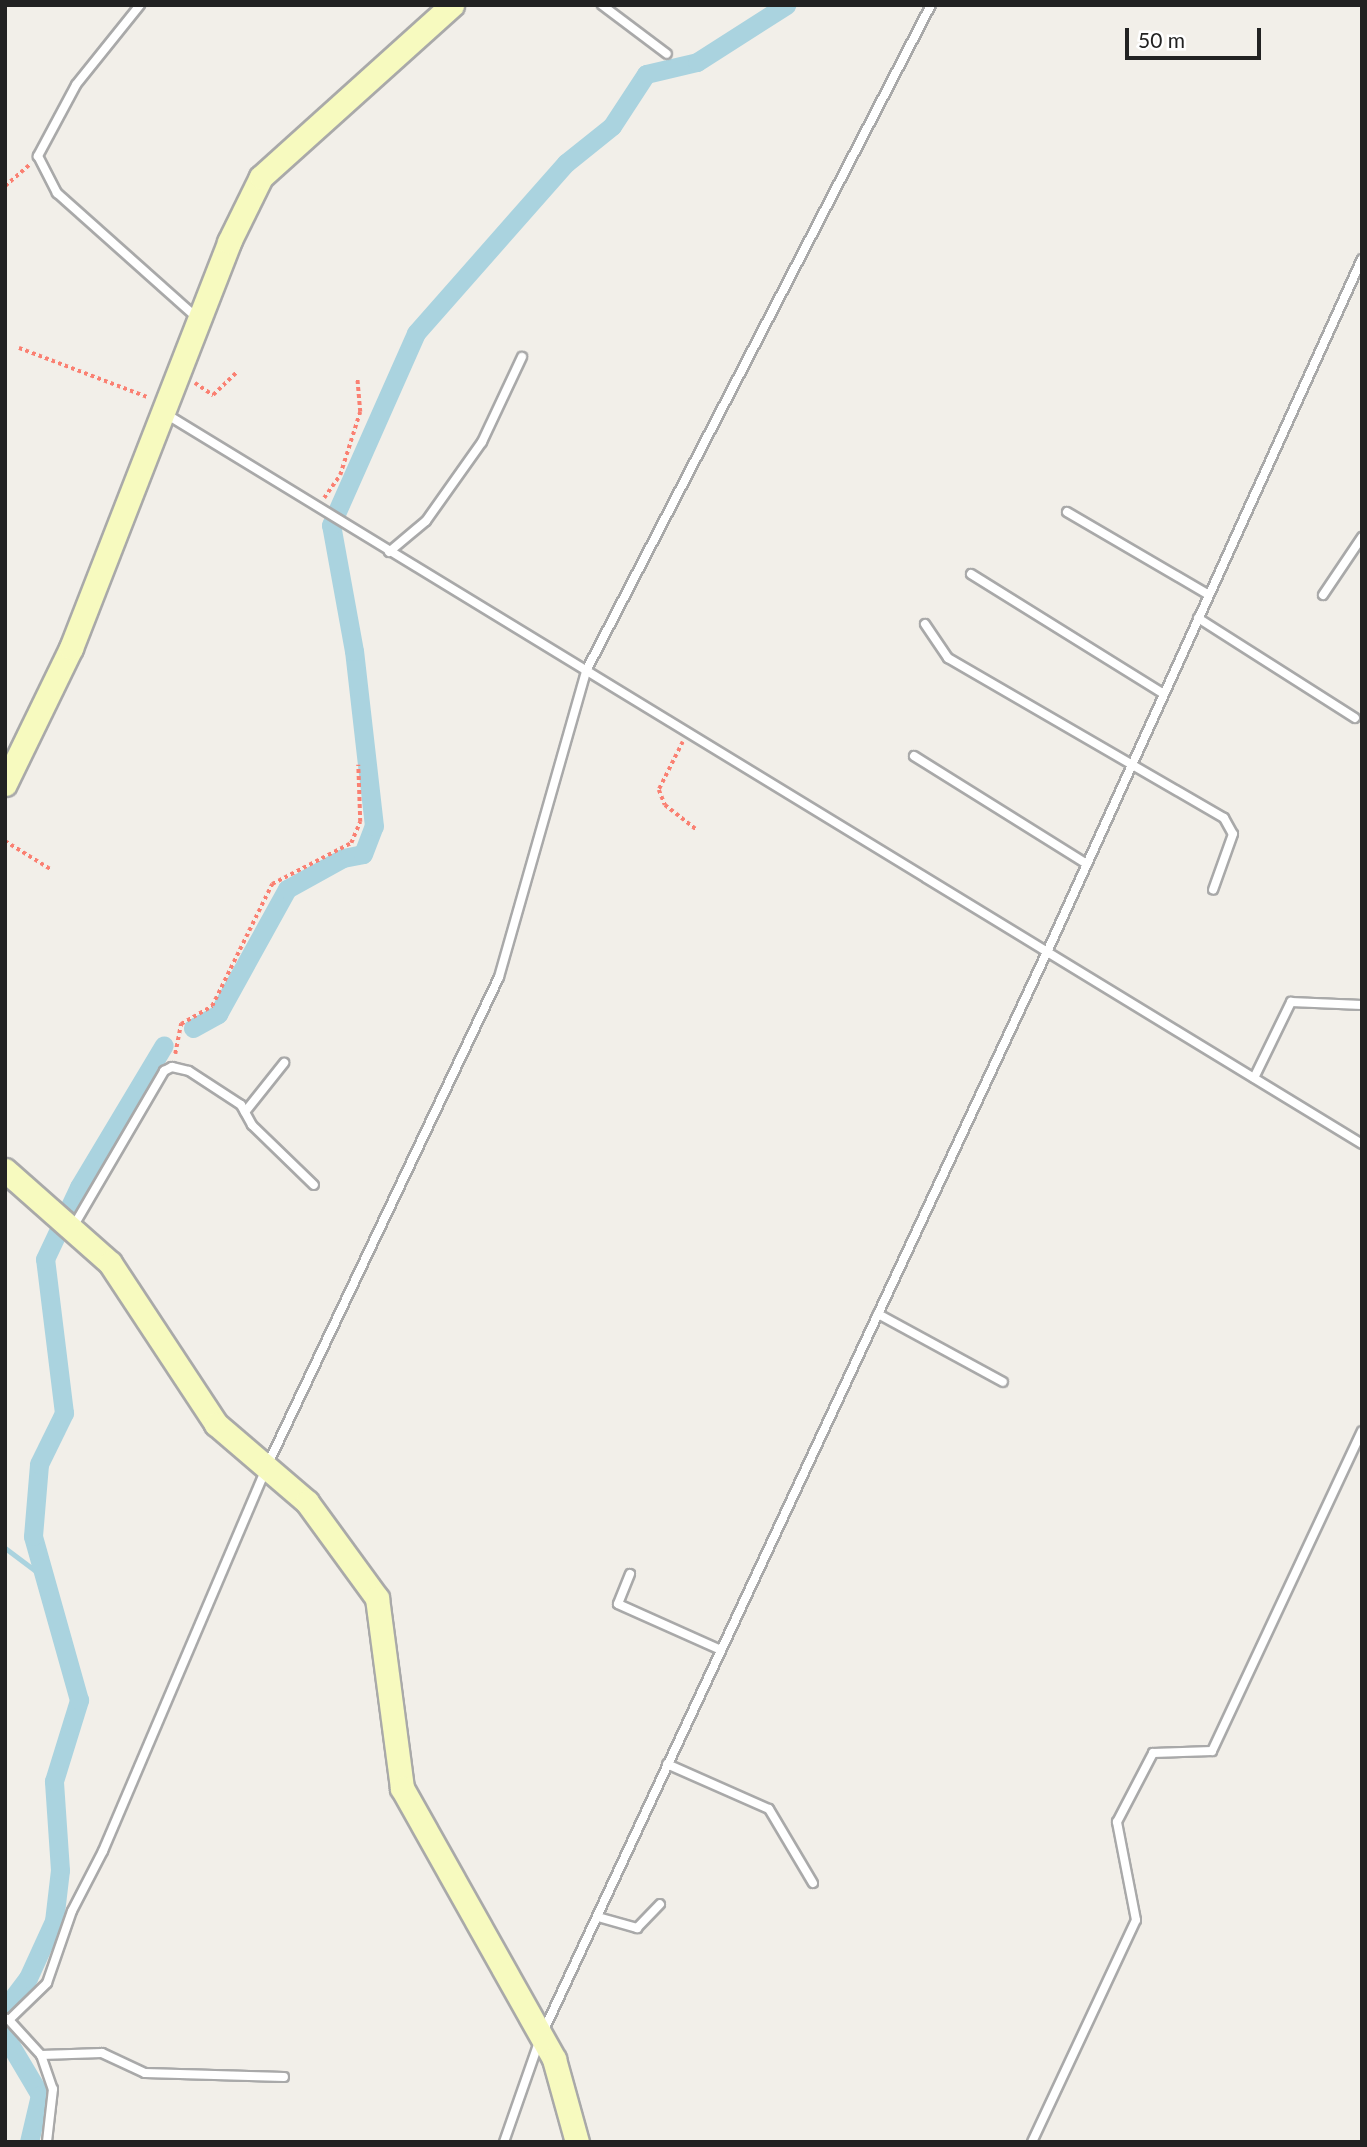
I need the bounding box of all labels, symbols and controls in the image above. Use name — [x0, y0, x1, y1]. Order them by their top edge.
scale bar — [1129, 14, 1266, 58]
text: 50 m — [1138, 27, 1185, 52]

